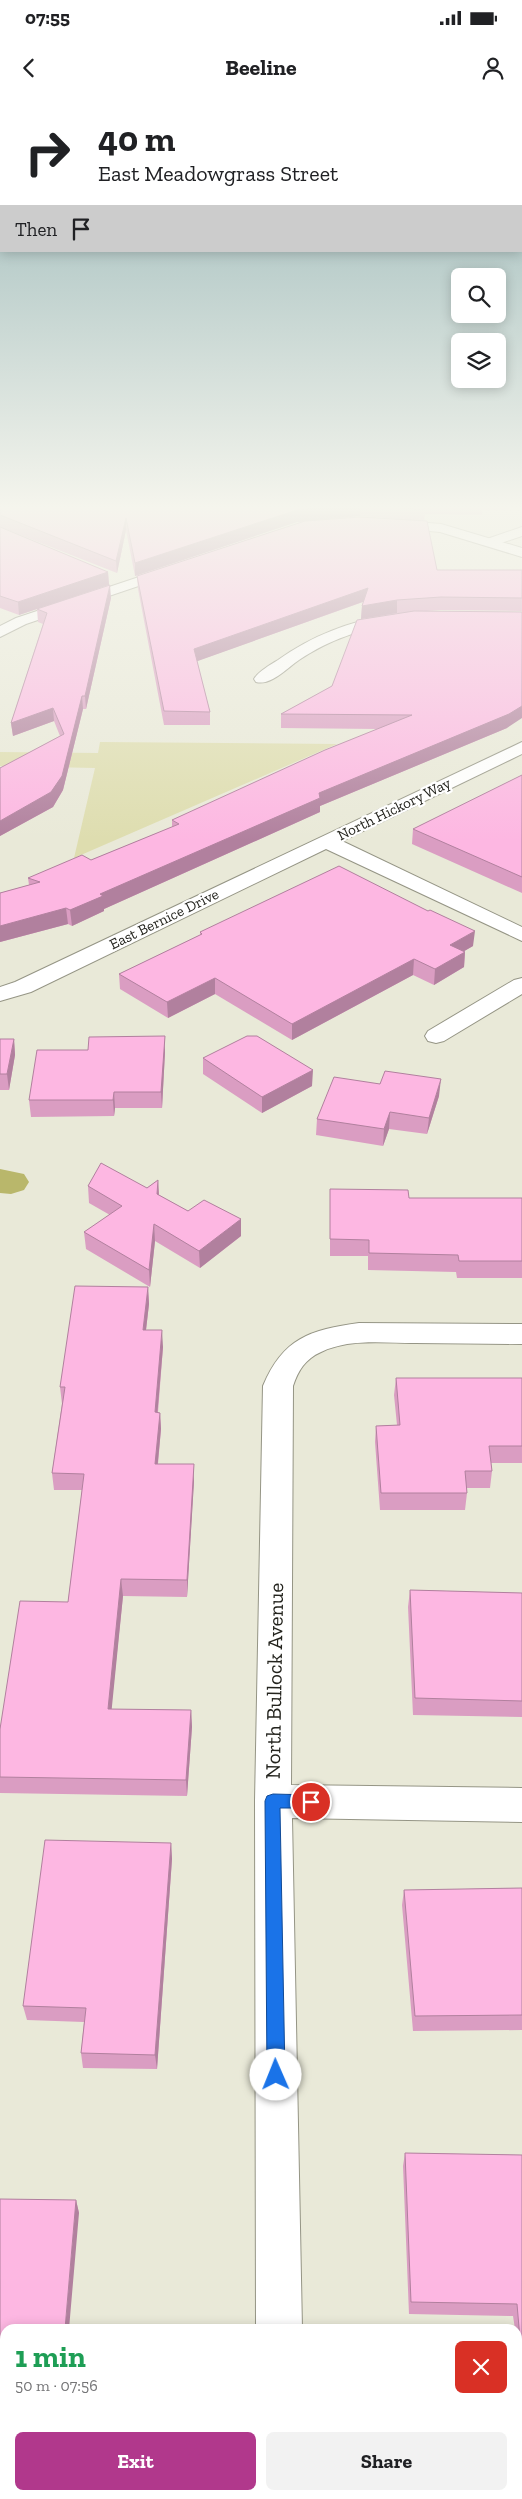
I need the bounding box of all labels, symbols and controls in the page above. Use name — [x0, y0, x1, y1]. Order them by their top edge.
text: 07:55 — [25, 6, 70, 29]
icon: back — [15, 54, 43, 82]
text: Beeline — [225, 54, 297, 81]
icon: person — [479, 54, 507, 82]
text: 40 m — [98, 118, 175, 160]
icon: right — [15, 120, 80, 185]
text: East Meadowgrass Street — [98, 160, 338, 187]
icon: arrive — [67, 215, 95, 243]
text: Then — [15, 218, 57, 241]
map controls — [451, 268, 506, 388]
button: search — [451, 268, 506, 323]
button: layers — [451, 333, 506, 388]
street label: North Hickory Way — [334, 774, 454, 844]
street label: East Bernice Drive — [106, 885, 222, 953]
street label: North Bullock Avenue — [260, 1582, 288, 1779]
pin — [290, 1781, 332, 1823]
icon: arrive — [297, 1788, 325, 1816]
position arrow — [249, 2048, 301, 2100]
text: 1 min — [15, 2339, 86, 2375]
button: close — [455, 2341, 507, 2393]
text: 50 m · 07:56 — [15, 2376, 98, 2395]
button: Exit — [15, 2432, 256, 2490]
button: Share — [266, 2432, 507, 2490]

